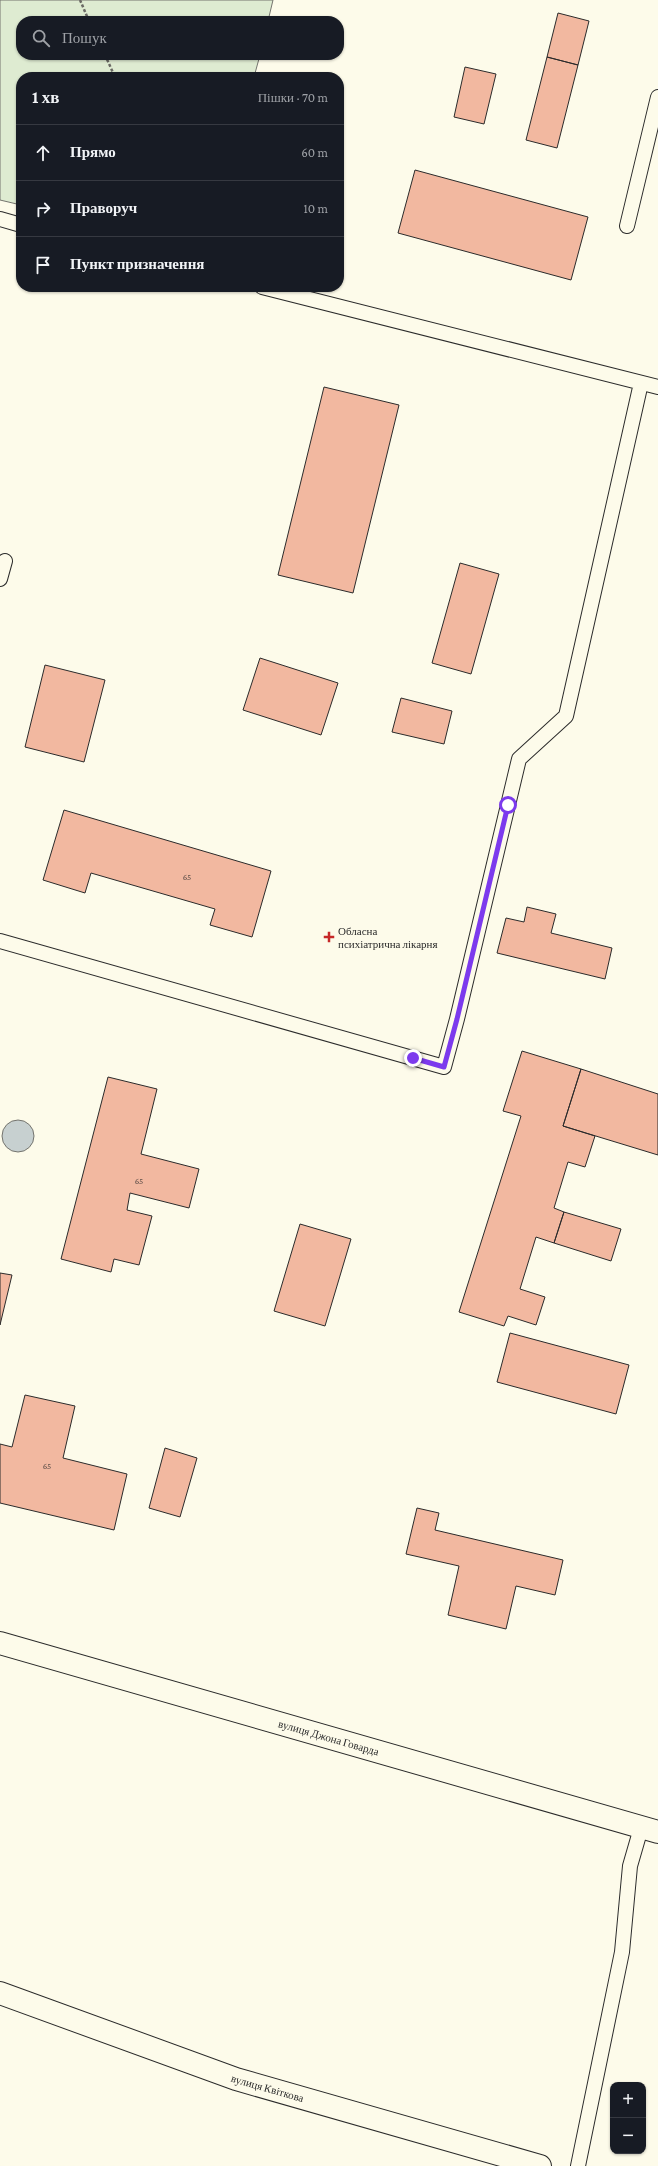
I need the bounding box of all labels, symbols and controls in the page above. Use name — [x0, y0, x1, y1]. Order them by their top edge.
search box — [16, 16, 344, 60]
icon: search — [30, 27, 52, 49]
text: Пошук — [62, 30, 107, 46]
text: 1 хв — [32, 88, 59, 107]
text: Пішки · 70 m — [258, 90, 328, 105]
icon: ahead — [32, 142, 54, 164]
text: Прямо — [70, 144, 116, 160]
text: 60 m — [301, 145, 328, 160]
icon: right — [32, 198, 54, 220]
text: Праворуч — [70, 200, 137, 216]
text: 10 m — [303, 201, 328, 216]
icon: arrive — [32, 254, 54, 276]
text: Пункт призначення — [70, 256, 204, 272]
route start — [499, 796, 517, 814]
house number: 65 — [183, 872, 191, 882]
place label: Обласна психіатрична лікарня — [338, 925, 438, 950]
marker: Обласна психіатрична лікарня — [323, 931, 335, 943]
route end — [404, 1049, 422, 1067]
house number: 65 — [135, 1176, 143, 1186]
house number: 65 — [43, 1461, 51, 1471]
street label: вулиця Джона Говарда — [277, 1717, 381, 1758]
street label: вулиця Квіткова — [230, 2072, 305, 2104]
map controls — [610, 2082, 646, 2154]
button: + — [610, 2082, 646, 2118]
button: − — [610, 2118, 646, 2154]

